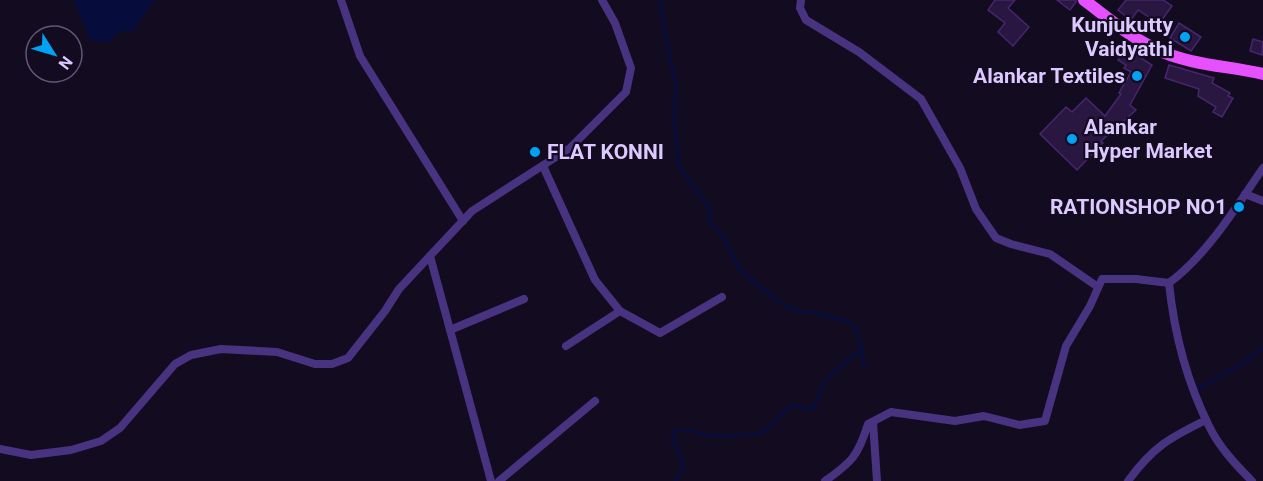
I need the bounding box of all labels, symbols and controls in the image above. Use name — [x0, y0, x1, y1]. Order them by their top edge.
place label: Kunjukutty Vaidyathi — [1071, 13, 1173, 61]
north arrow — [24, 24, 84, 84]
marker: Kunjukutty Vaidyathi — [1178, 30, 1192, 44]
text: N — [55, 52, 77, 73]
place label: Alankar Textiles — [973, 64, 1125, 88]
marker: Alankar Textiles — [1130, 69, 1144, 83]
place label: Alankar Hyper Market — [1084, 115, 1212, 163]
marker: Alankar Hyper Market — [1065, 132, 1079, 146]
place label: FLAT KONNI — [547, 140, 664, 164]
marker: FLAT KONNI — [528, 145, 542, 159]
place label: RATIONSHOP NO1 — [1050, 195, 1227, 219]
marker: RATIONSHOP NO1 — [1232, 200, 1246, 214]

